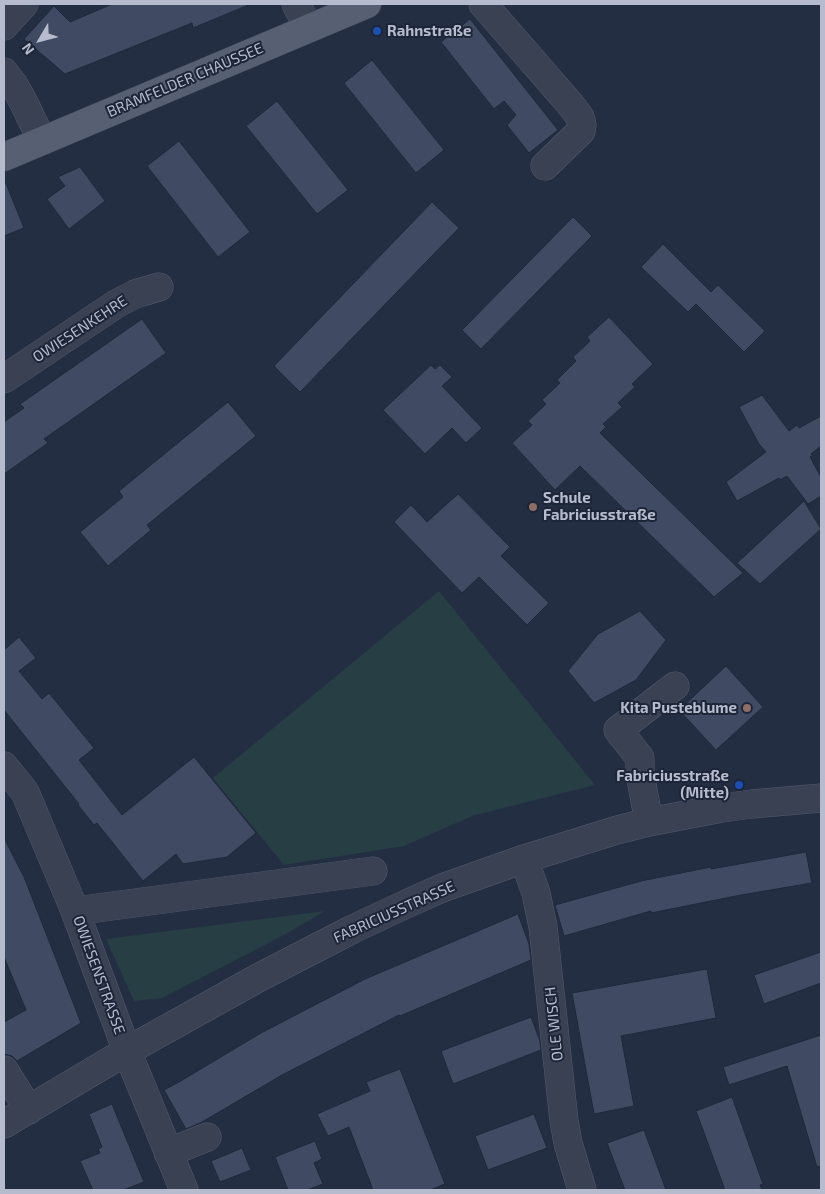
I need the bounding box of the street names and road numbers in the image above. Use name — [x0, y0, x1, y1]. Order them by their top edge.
street label: BRAMFELDER CHAUSSEE — [104, 39, 266, 121]
street label: OWIESENKEHRE — [29, 292, 131, 366]
street label: FABRICIUSSTRASSE — [331, 877, 457, 947]
street label: OWIESENSTRASSE — [69, 913, 129, 1037]
street label: OLE WISCH — [541, 986, 567, 1062]

